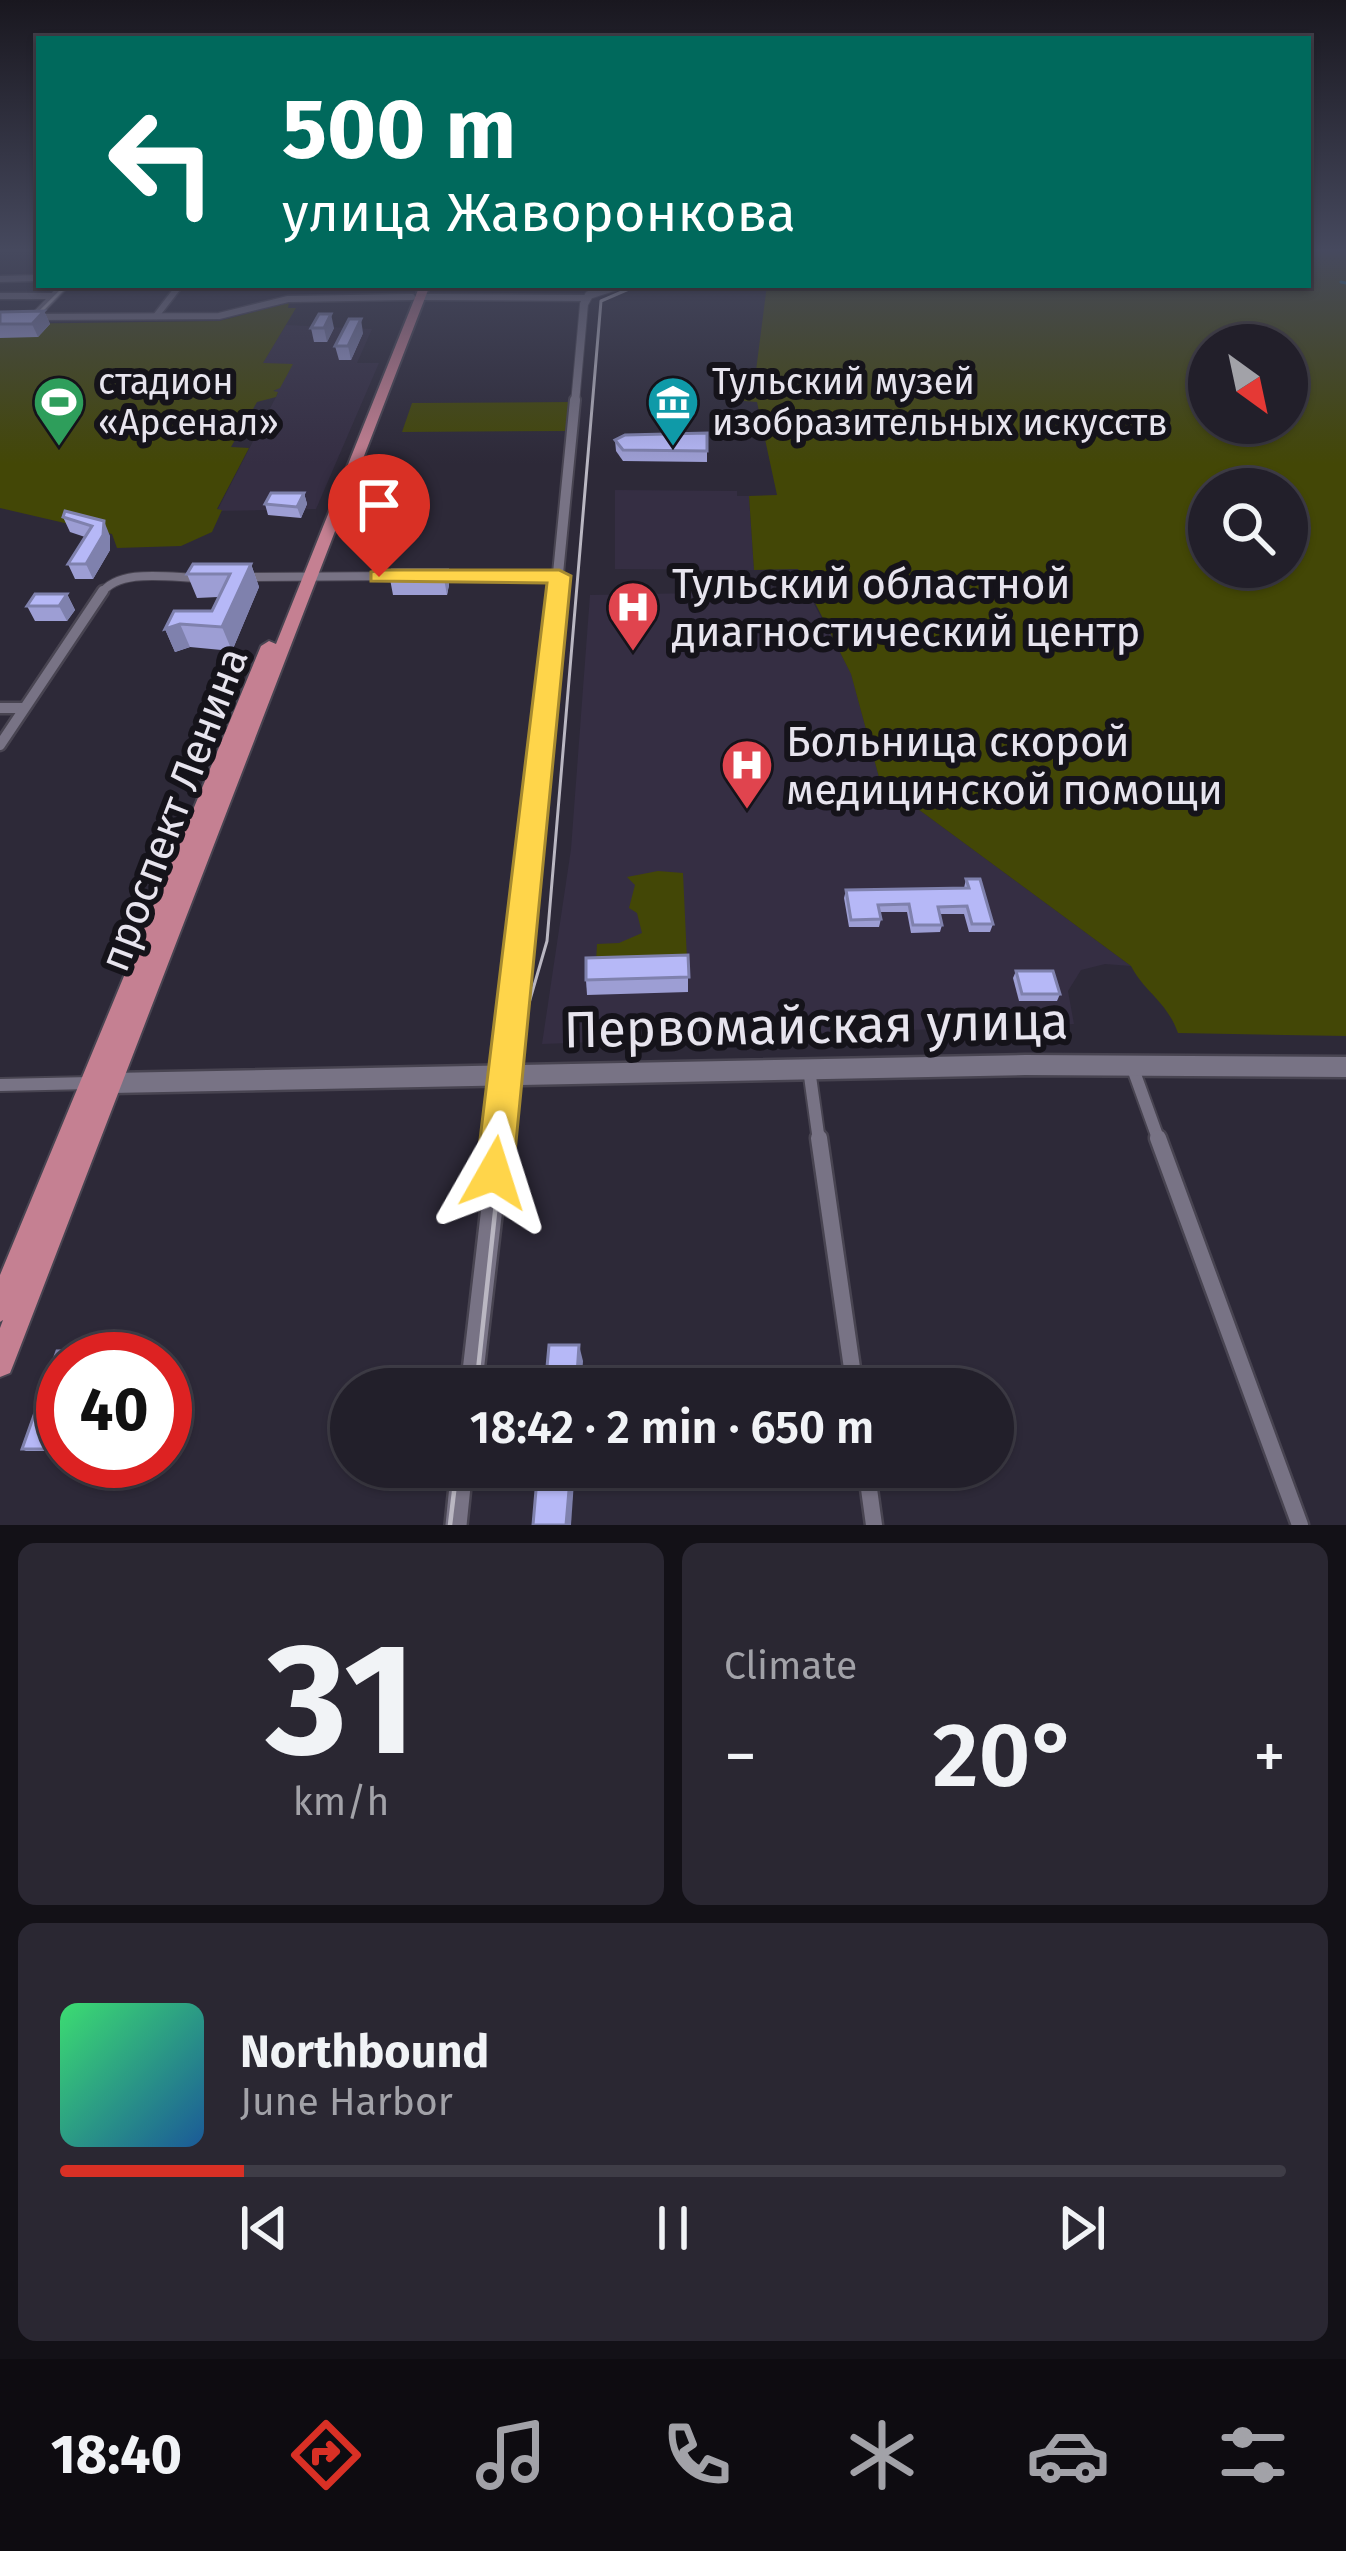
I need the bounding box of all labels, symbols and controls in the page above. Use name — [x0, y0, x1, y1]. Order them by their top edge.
text: 500 m — [282, 79, 516, 180]
icon: left — [84, 84, 240, 240]
text: улица Жаворонкова — [282, 181, 796, 245]
north arrow — [1188, 324, 1308, 444]
map controls — [1188, 324, 1308, 588]
place label: стадион «Арсенал» — [98, 360, 279, 445]
place label: Тульский музей изобразительных искусств — [712, 360, 1168, 445]
sports icon: стадион «Арсенал» — [31, 374, 87, 448]
museum icon: Тульский музей изобразительных искусств — [645, 374, 701, 448]
pin — [328, 454, 430, 577]
button: search — [1188, 468, 1308, 588]
icon: arrive — [346, 472, 412, 538]
place label: Тульский областной диагностический центр — [672, 559, 1140, 657]
hospital icon: Тульский областной диагностический центр — [605, 579, 661, 653]
street label: проспект Ленина — [89, 641, 259, 978]
place label: Больница скорой медицинской помощи — [786, 717, 1223, 815]
hospital icon: Больница скорой медицинской помощи — [719, 737, 775, 811]
street label: Первомайская улица — [563, 991, 1069, 1061]
position arrow — [431, 1110, 557, 1236]
speed limit sign: 40 — [36, 1332, 192, 1488]
text: 18:42 · 2 min · 650 m — [470, 1401, 874, 1455]
text: 31 — [266, 1607, 416, 1794]
text: Climate — [724, 1643, 857, 1689]
text: 20° — [932, 1702, 1078, 1810]
text: − — [724, 1717, 757, 1796]
text: + — [1253, 1717, 1286, 1796]
text: km/h — [293, 1779, 389, 1825]
text: Northbound — [240, 2025, 489, 2079]
text: June Harbor — [240, 2079, 453, 2125]
icon: previous — [231, 2195, 297, 2261]
icon: pause — [640, 2195, 706, 2261]
icon: next — [1049, 2195, 1115, 2261]
icon: directions — [284, 2413, 368, 2497]
icon: music — [469, 2413, 553, 2497]
icon: phone — [655, 2413, 739, 2497]
icon: climate — [840, 2413, 924, 2497]
icon: car — [1026, 2413, 1110, 2497]
icon: filters — [1211, 2413, 1295, 2497]
text: 18:40 — [51, 2423, 182, 2487]

